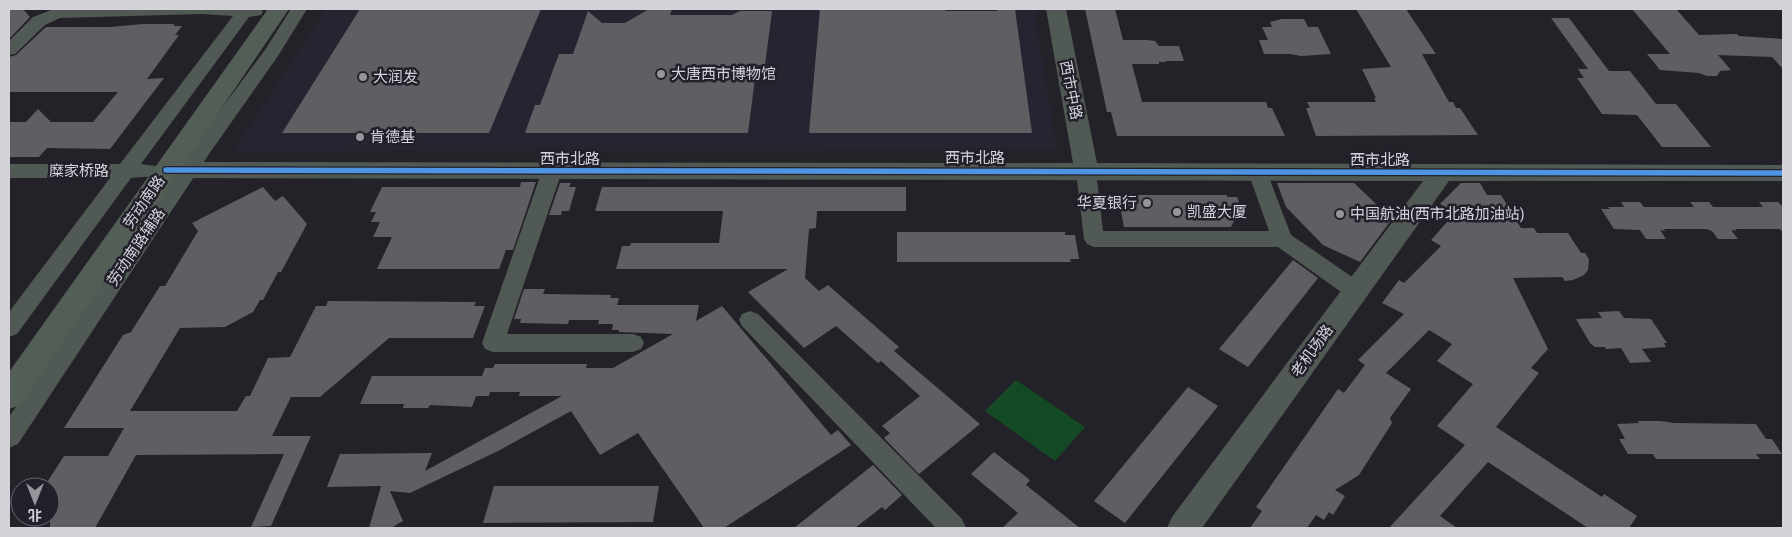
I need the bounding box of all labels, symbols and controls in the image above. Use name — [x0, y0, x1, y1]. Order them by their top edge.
street label: 西市中路 — [1056, 59, 1086, 121]
place label: 大唐西市博物馆 — [671, 65, 776, 83]
place label: 大润发 — [373, 68, 418, 86]
marker: 大唐西市博物馆 — [655, 68, 667, 80]
marker: 大润发 — [357, 71, 369, 83]
place label: 肯德基 — [370, 128, 415, 146]
marker: 肯德基 — [354, 131, 366, 143]
street label: 西市北路 — [945, 149, 1005, 167]
street label: 西市北路 — [540, 150, 600, 168]
street label: 西市北路 — [1350, 151, 1410, 169]
street label: 糜家桥路 — [49, 162, 109, 180]
street label: 劳动南路 — [119, 172, 169, 232]
place label: 华夏银行 — [1077, 194, 1137, 212]
marker: 华夏银行 — [1141, 197, 1153, 209]
place label: 凯盛大厦 — [1187, 203, 1247, 221]
street label: 劳动南路辅路 — [103, 205, 169, 289]
place label: 中国航油(西市北路加油站) — [1350, 205, 1525, 223]
marker: 凯盛大厦 — [1171, 206, 1183, 218]
marker: 中国航油(西市北路加油站) — [1334, 208, 1346, 220]
street label: 老机场路 — [1287, 321, 1337, 381]
north arrow — [10, 477, 60, 527]
text: 北 — [28, 507, 42, 523]

